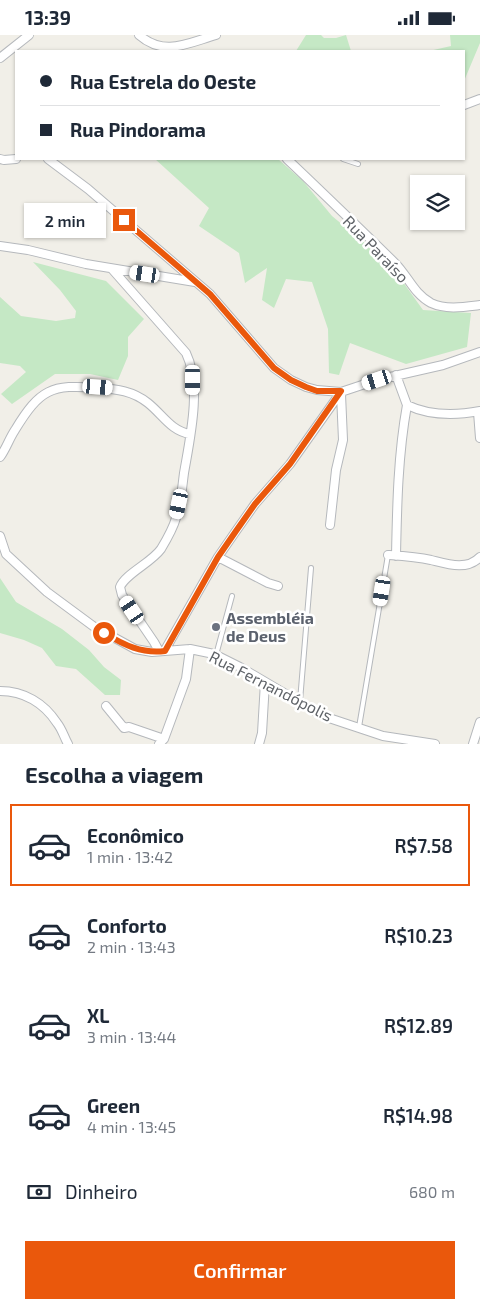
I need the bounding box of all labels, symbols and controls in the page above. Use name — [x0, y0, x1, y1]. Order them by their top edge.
text: 13:39 — [25, 6, 71, 29]
text: Rua Estrela do Oeste — [70, 70, 256, 93]
text: Rua Pindorama — [70, 118, 206, 141]
map controls — [410, 175, 465, 230]
button: layers — [410, 175, 465, 230]
callout: 2 min — [24, 203, 106, 237]
route end — [113, 209, 135, 231]
text: 2 min — [45, 211, 85, 230]
street label: Rua Paraíso — [340, 211, 413, 286]
car — [129, 264, 160, 284]
car — [185, 365, 200, 395]
car — [360, 368, 393, 392]
car — [82, 378, 113, 396]
car — [168, 488, 189, 520]
car — [372, 575, 391, 607]
car — [117, 593, 146, 627]
place label: Assembléia de Deus — [226, 608, 314, 645]
marker: Assembléia de Deus — [210, 621, 222, 633]
route start — [93, 622, 115, 644]
street label: Rua Fernandópolis — [207, 646, 336, 725]
text: Escolha a viagem — [25, 761, 203, 787]
icon: car — [27, 823, 72, 868]
text: Econômico — [87, 824, 184, 847]
text: R$7.58 — [394, 834, 453, 857]
text: 1 min · 13:42 — [87, 847, 173, 866]
icon: car — [27, 913, 72, 958]
text: Conforto — [87, 914, 167, 937]
text: R$10.23 — [384, 924, 453, 947]
text: 2 min · 13:43 — [87, 937, 176, 956]
icon: car — [27, 1003, 72, 1048]
text: XL — [87, 1004, 109, 1027]
text: R$12.89 — [384, 1014, 453, 1037]
text: 3 min · 13:44 — [87, 1027, 176, 1046]
icon: car — [27, 1093, 72, 1138]
text: Green — [87, 1094, 140, 1117]
text: R$14.98 — [383, 1104, 453, 1127]
text: 4 min · 13:45 — [87, 1117, 176, 1136]
icon: cash — [25, 1178, 53, 1206]
text: Dinheiro — [65, 1180, 138, 1203]
text: 680 m — [409, 1182, 455, 1201]
button: Confirmar — [25, 1241, 455, 1299]

